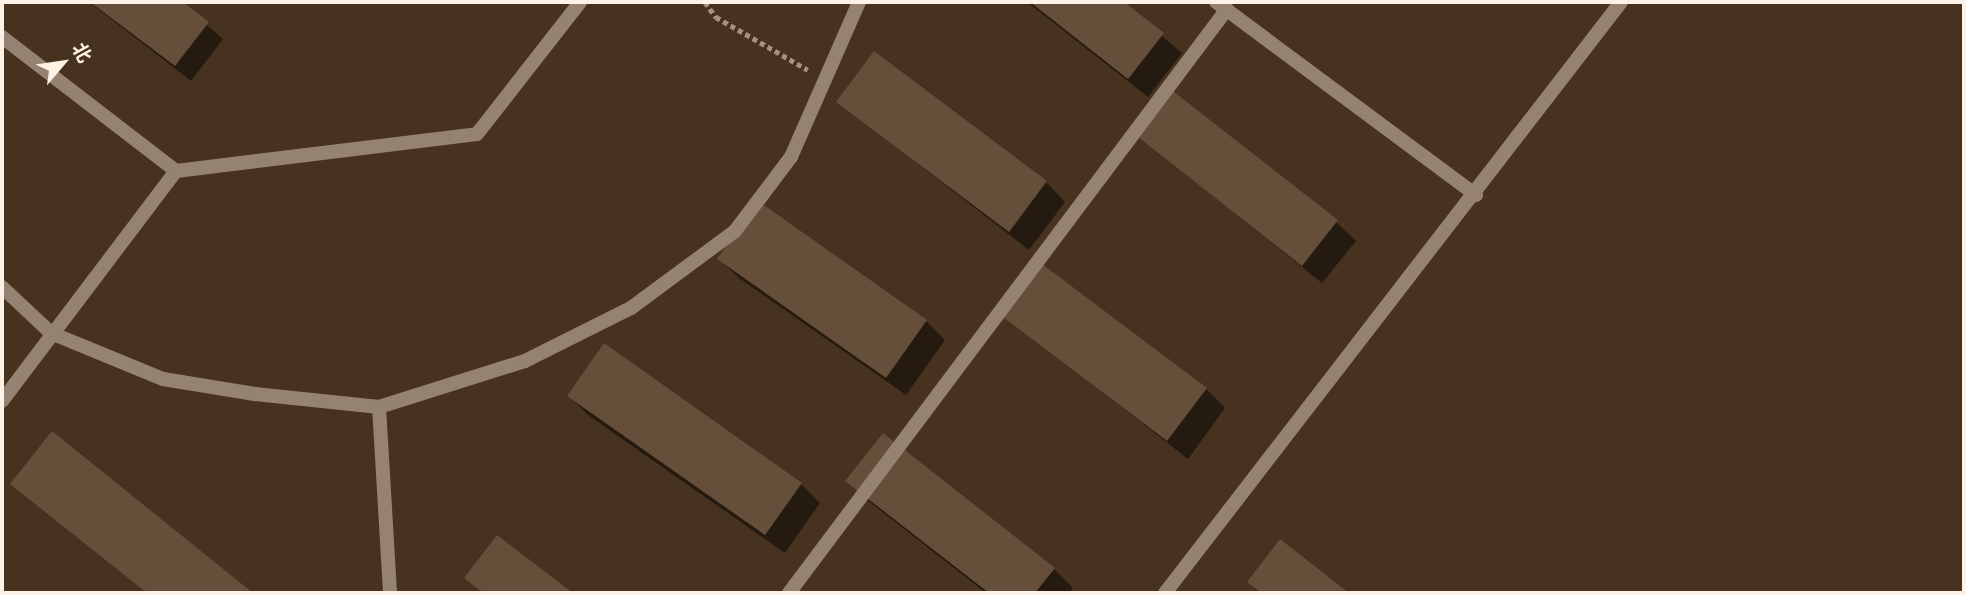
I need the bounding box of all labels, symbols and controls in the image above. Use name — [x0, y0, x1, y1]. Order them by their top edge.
north arrow — [28, 28, 98, 98]
text: 北 — [67, 39, 96, 66]

